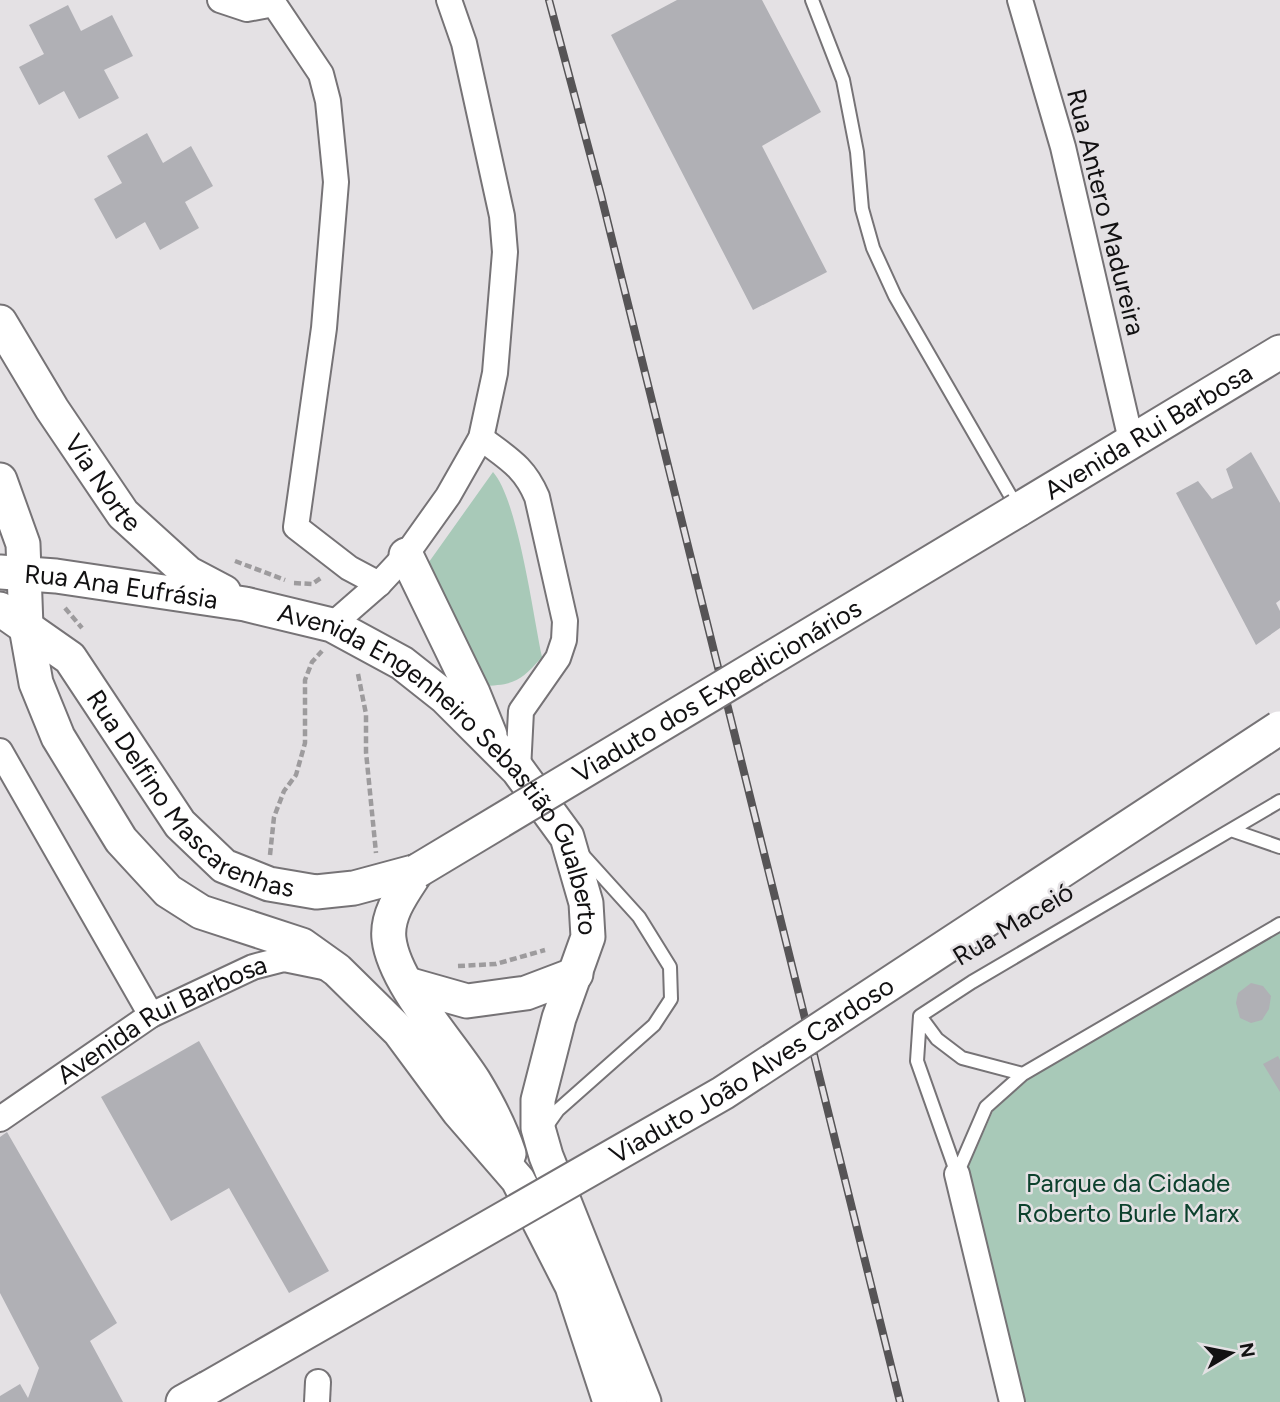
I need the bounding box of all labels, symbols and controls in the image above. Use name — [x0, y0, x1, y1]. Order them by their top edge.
street label: Rua Antero Madureira — [1060, 85, 1152, 339]
street label: Avenida Rui Barbosa — [1038, 357, 1258, 506]
street label: Via Norte — [58, 428, 148, 538]
street label: Rua Ana Eufrásia — [23, 558, 220, 616]
street label: Viaduto dos Expedicionários — [567, 592, 867, 790]
street label: Avenida Engenheiro Sebastião Gualberto — [275, 596, 604, 936]
street label: Rua Delfino Mascarenhas — [80, 684, 297, 904]
street label: Rua Maceió — [947, 875, 1079, 973]
street label: Avenida Rui Barbosa — [51, 948, 270, 1091]
street label: Viaduto João Alves Cardoso — [604, 969, 900, 1171]
park label: Parque da Cidade Roberto Burle Marx — [1017, 1167, 1240, 1229]
north arrow — [1196, 1318, 1266, 1388]
text: N — [1235, 1341, 1260, 1359]

